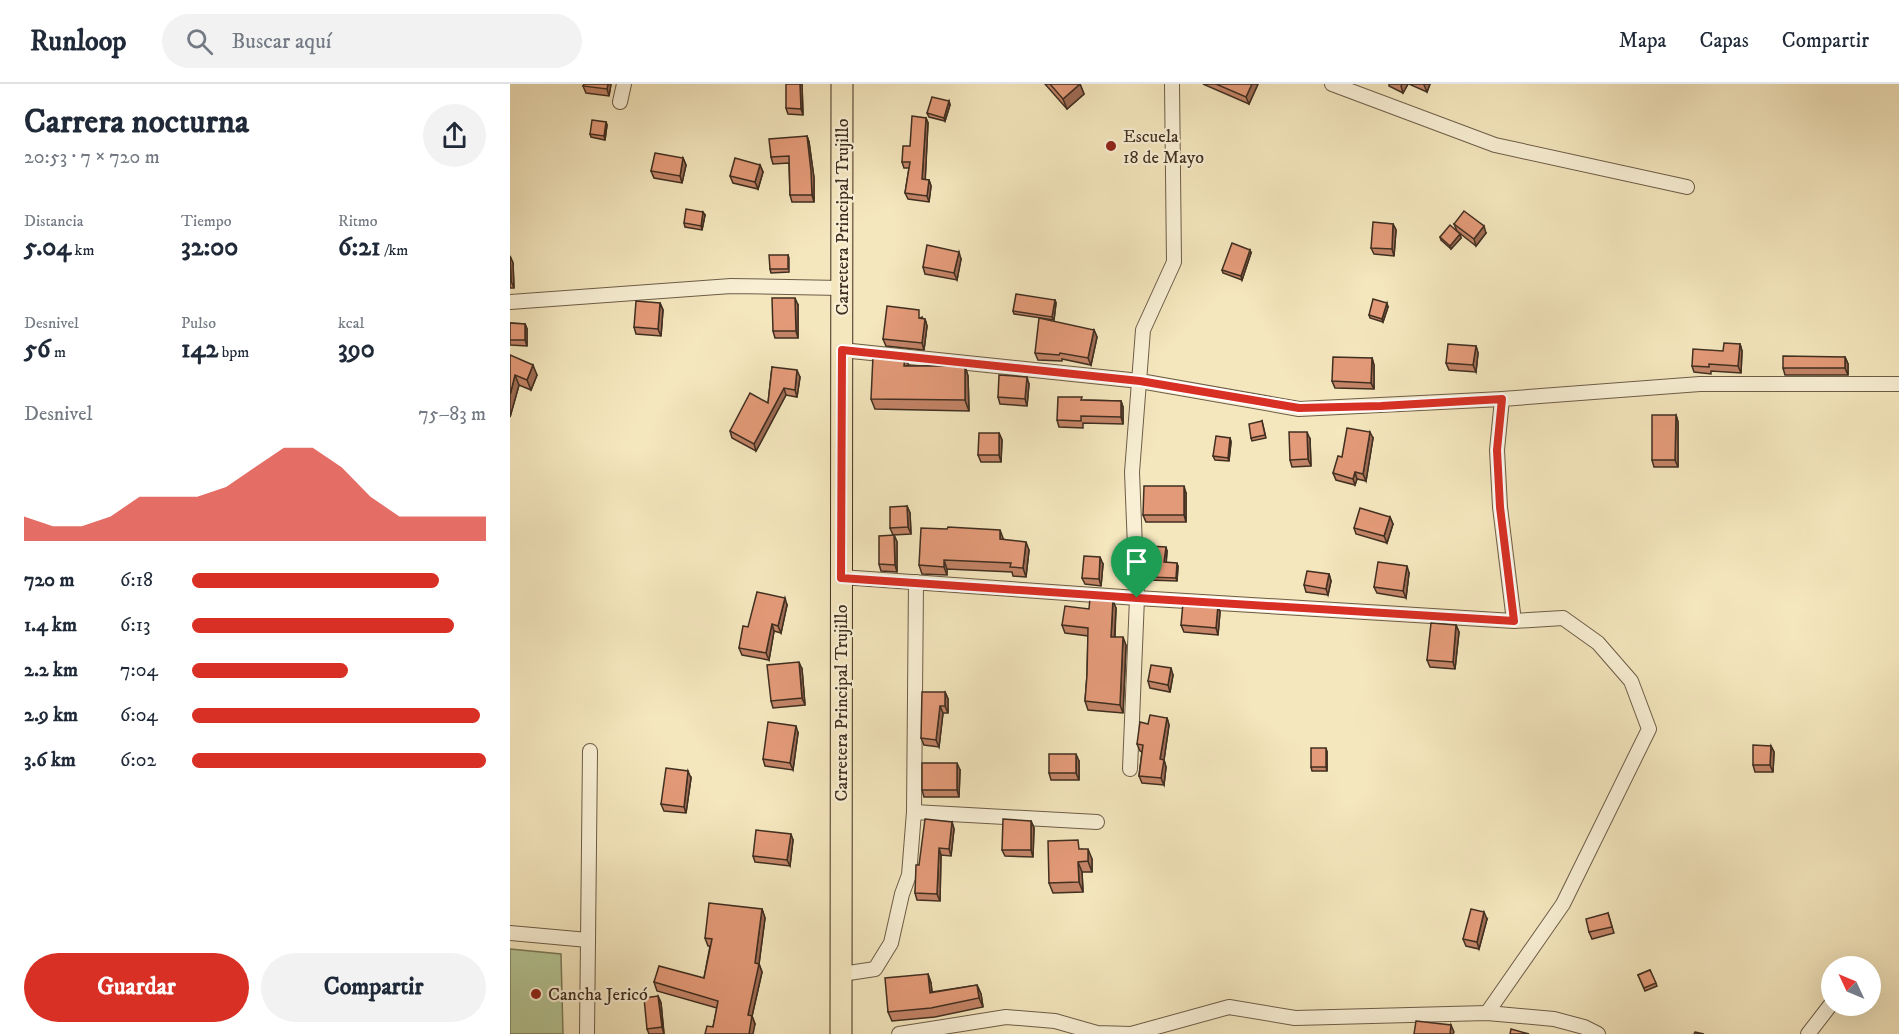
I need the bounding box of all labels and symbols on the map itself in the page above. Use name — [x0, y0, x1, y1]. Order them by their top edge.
street label: Carretera Principal Trujillo — [832, 118, 854, 315]
place label: Escuela 18 de Mayo — [1123, 126, 1204, 169]
marker: Escuela 18 de Mayo — [1104, 139, 1118, 153]
pin — [1111, 536, 1162, 598]
street label: Carretera Principal Trujillo — [831, 604, 853, 801]
north arrow — [1821, 956, 1881, 1016]
place label: Cancha Jericó — [548, 984, 648, 1006]
marker: Cancha Jericó — [529, 987, 543, 1001]

